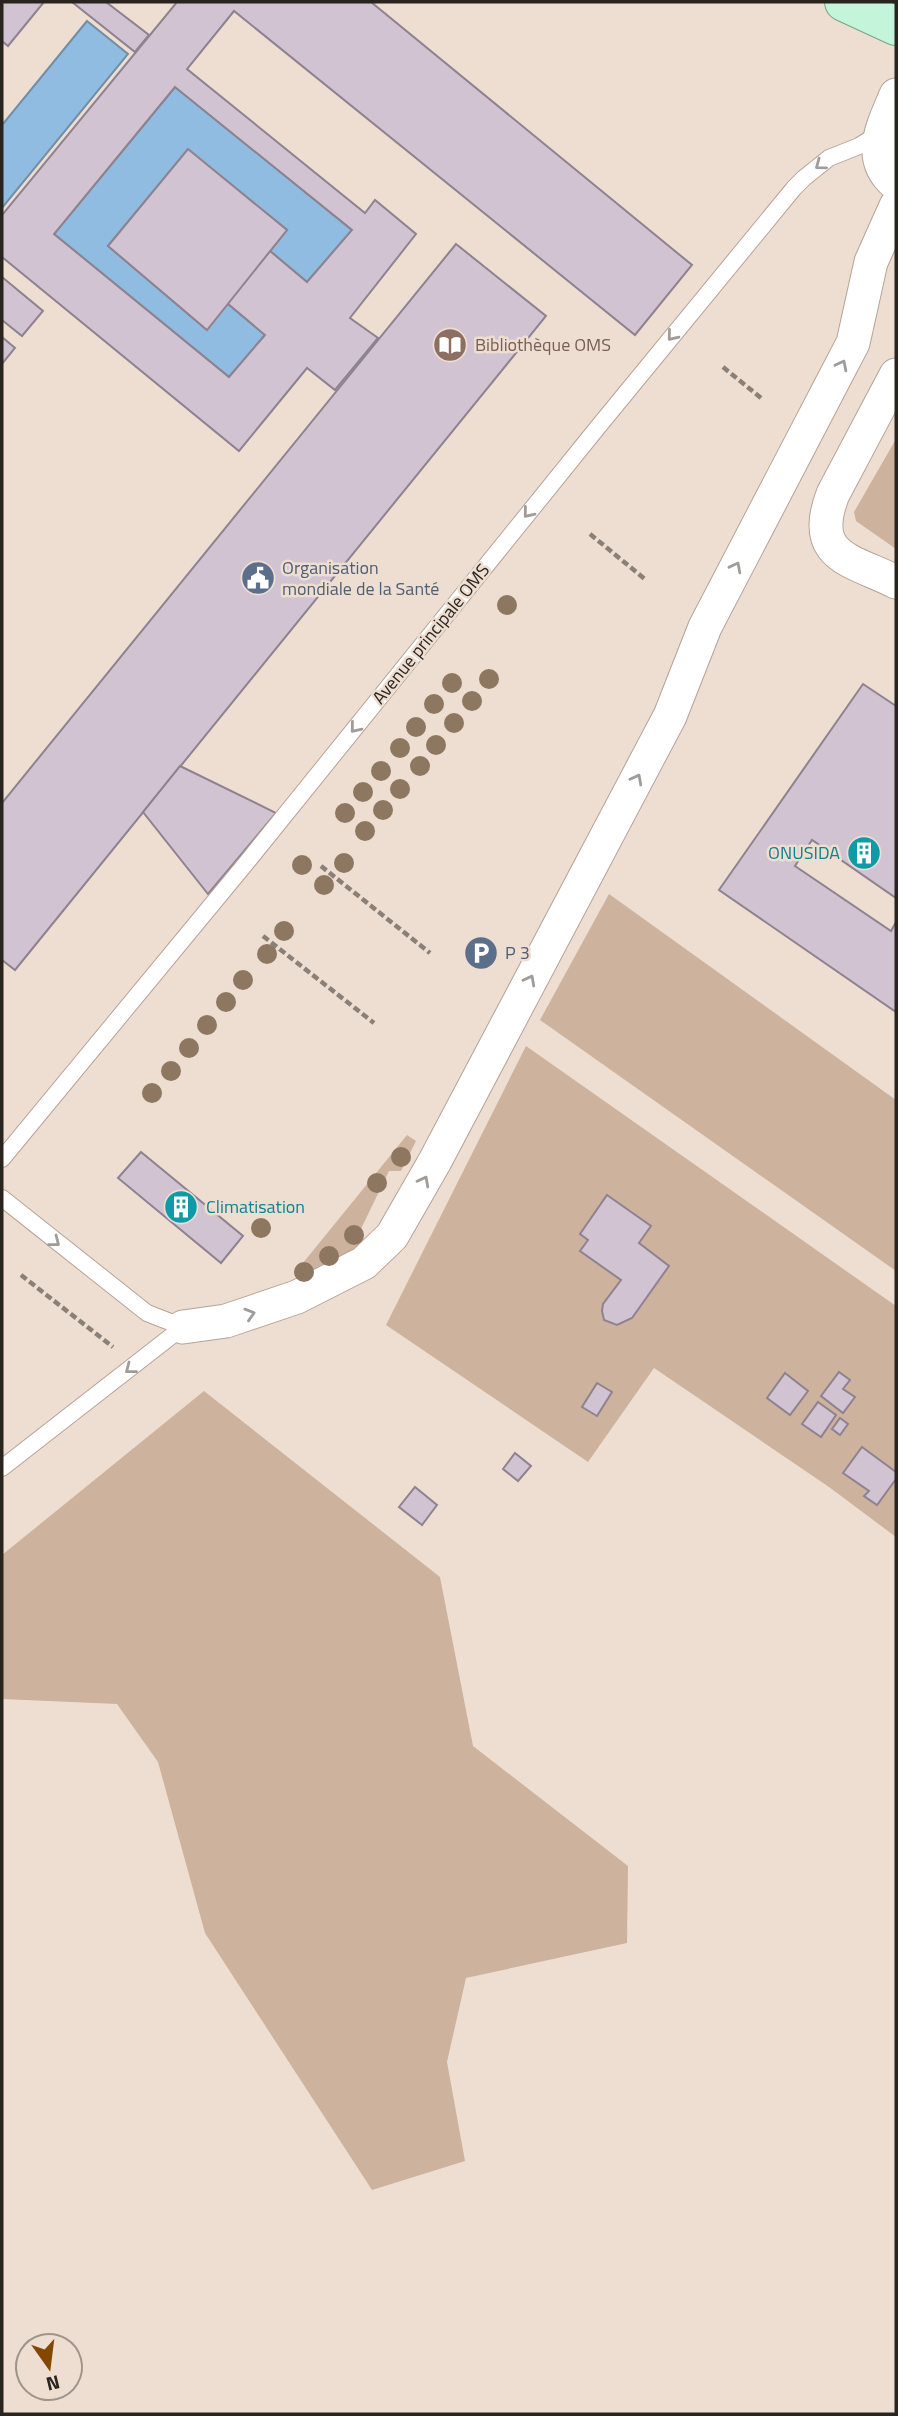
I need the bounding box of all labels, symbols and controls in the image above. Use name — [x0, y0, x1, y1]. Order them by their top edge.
one-way arrow — [815, 156, 828, 169]
library icon: Bibliothèque OMS — [431, 326, 469, 364]
one-way arrow — [667, 329, 680, 341]
place label: Bibliothèque OMS — [475, 331, 611, 358]
one-way arrow — [833, 360, 847, 372]
one-way arrow — [524, 506, 537, 518]
place label: Organisation mondiale de la Santé — [282, 554, 439, 602]
street label: Avenue principale OMS — [365, 558, 496, 710]
public building icon: Organisation mondiale de la Santé — [239, 559, 277, 597]
one-way arrow — [728, 561, 741, 574]
one-way arrow — [350, 721, 363, 733]
one-way arrow — [628, 774, 642, 786]
building icon: ONUSIDA — [845, 834, 883, 872]
place label: ONUSIDA — [768, 839, 840, 866]
parking icon: P 3 — [462, 934, 500, 972]
place label: P 3 — [505, 939, 530, 966]
one-way arrow — [521, 975, 535, 987]
one-way arrow — [415, 1176, 429, 1188]
building icon: Climatisation — [162, 1188, 200, 1226]
place label: Climatisation — [206, 1193, 305, 1220]
one-way arrow — [47, 1233, 59, 1246]
one-way arrow — [243, 1308, 256, 1322]
one-way arrow — [125, 1361, 137, 1374]
north arrow — [14, 2332, 84, 2402]
text: N — [43, 2368, 63, 2400]

